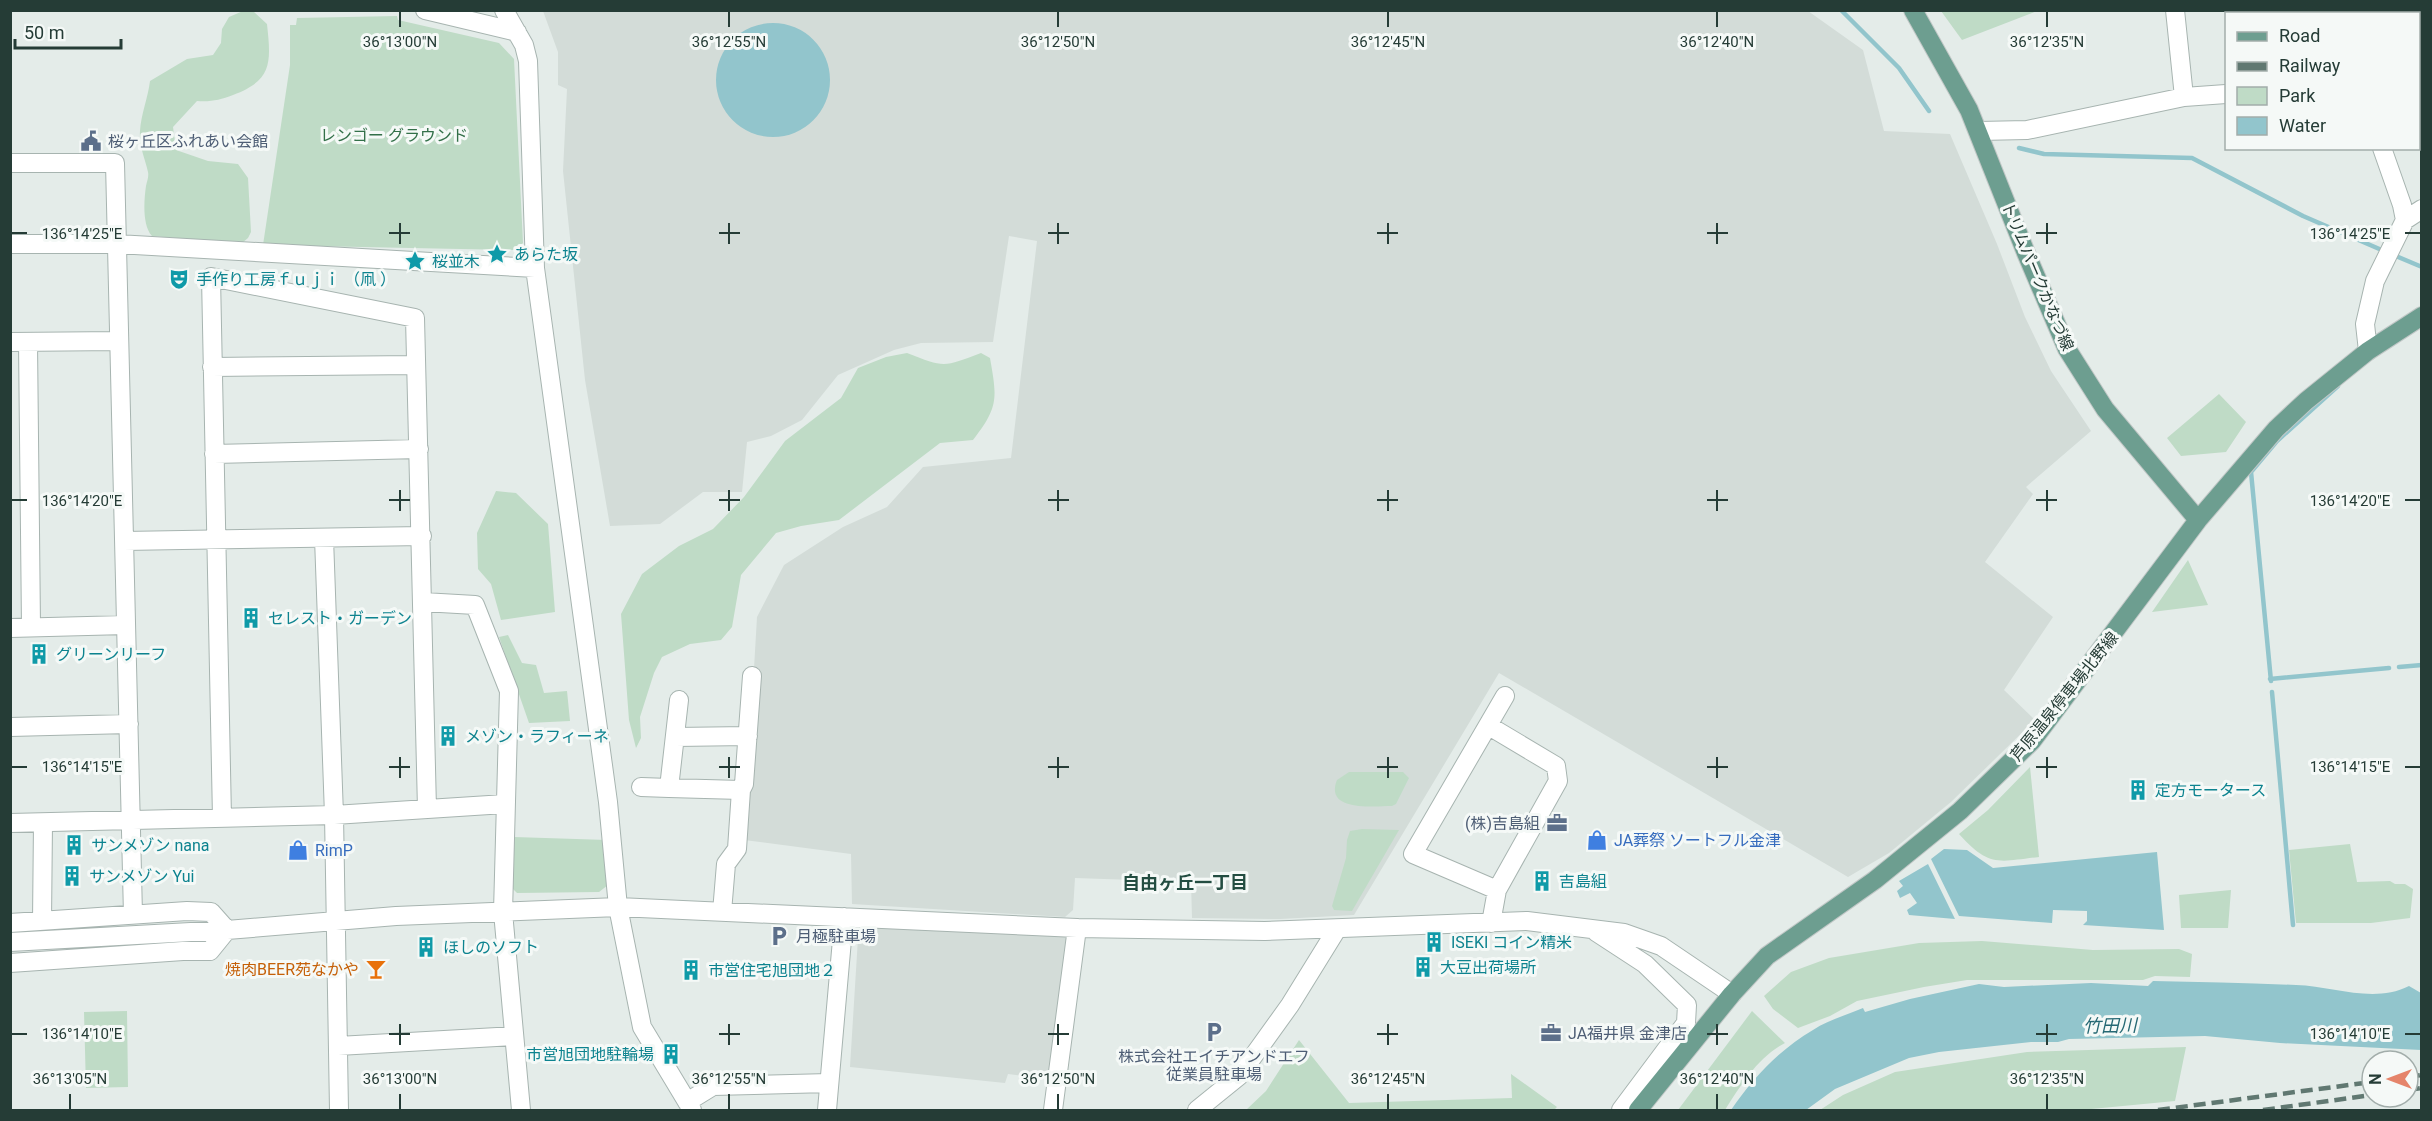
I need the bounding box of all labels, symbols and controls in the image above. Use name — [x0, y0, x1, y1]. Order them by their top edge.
scale bar — [15, 12, 122, 50]
legend — [2225, 12, 2420, 150]
text: 50 m — [24, 22, 64, 43]
text: Road — [2279, 25, 2320, 46]
text: 36°13'00"N — [363, 33, 437, 51]
text: 36°12'55"N — [692, 33, 766, 51]
text: 36°12'50"N — [1021, 33, 1095, 51]
text: 36°12'45"N — [1351, 33, 1425, 51]
text: 36°12'40"N — [1680, 33, 1754, 51]
text: 36°12'35"N — [2010, 33, 2084, 51]
text: Railway — [2279, 55, 2341, 76]
text: Park — [2279, 85, 2316, 106]
text: Water — [2279, 115, 2326, 136]
park label: レンゴー グラウンド — [320, 126, 468, 145]
public building icon: 桜ヶ丘区ふれあい会館 — [79, 129, 103, 153]
place label: 桜ヶ丘区ふれあい会館 — [108, 132, 268, 151]
street label: トリムパークかなづ線 — [1998, 199, 2078, 354]
text: 136°14'25"E — [42, 225, 123, 243]
text: 136°14'25"E — [2310, 225, 2391, 243]
place icon: あらた坂 — [485, 242, 509, 266]
place label: あらた坂 — [514, 245, 578, 264]
place icon: 桜並木 — [403, 249, 427, 273]
place label: 桜並木 — [432, 252, 480, 271]
theatre icon: 手作り工房ｆｕｊｉ （凧 ） — [167, 267, 191, 291]
place label: 手作り工房ｆｕｊｉ （凧 ） — [196, 270, 396, 289]
text: 136°14'20"E — [42, 492, 123, 510]
text: 136°14'20"E — [2310, 492, 2391, 510]
building icon: セレスト・ガーデン — [239, 606, 263, 630]
place label: セレスト・ガーデン — [268, 609, 412, 628]
street label: 芦原温泉停車場北野線 — [2007, 628, 2122, 764]
building icon: グリーンリーフ — [27, 642, 51, 666]
place label: グリーンリーフ — [56, 645, 166, 664]
building icon: メゾン・ラフィーネ — [436, 724, 460, 748]
place label: メゾン・ラフィーネ — [465, 727, 609, 746]
text: 136°14'15"E — [42, 758, 123, 776]
text: 136°14'15"E — [2310, 758, 2391, 776]
building icon: 定方モータース — [2126, 778, 2150, 802]
place label: 定方モータース — [2155, 781, 2266, 800]
office icon: (株)吉島組 — [1545, 811, 1569, 835]
place label: (株)吉島組 — [1465, 814, 1540, 833]
shop icon: JA葬祭 ソートフル金津 — [1585, 828, 1609, 852]
place label: JA葬祭 ソートフル金津 — [1614, 831, 1781, 850]
building icon: サンメゾン nana — [62, 833, 86, 857]
place label: サンメゾン nana — [91, 836, 210, 855]
shop icon: RimP — [286, 838, 310, 862]
place label: RimP — [315, 841, 353, 860]
building icon: サンメゾン Yui — [60, 864, 84, 888]
place label: サンメゾン Yui — [89, 867, 195, 886]
building icon: 吉島組 — [1530, 869, 1554, 893]
district label: 自由ヶ丘一丁目 — [1122, 872, 1248, 893]
place label: 吉島組 — [1559, 872, 1607, 891]
parking icon: 月極駐車場 — [767, 924, 791, 948]
place label: 月極駐車場 — [796, 927, 876, 946]
building icon: ISEKI コイン精米 — [1422, 930, 1446, 954]
place label: ISEKI コイン精米 — [1451, 933, 1572, 952]
building icon: ほしのソフト — [414, 935, 438, 959]
place label: ほしのソフト — [443, 938, 539, 957]
building icon: 大豆出荷場所 — [1411, 955, 1435, 979]
bar icon: 焼肉BEER苑なかや — [364, 957, 388, 981]
building icon: 市営住宅旭団地２ — [679, 958, 703, 982]
place label: 大豆出荷場所 — [1440, 958, 1536, 977]
place label: 焼肉BEER苑なかや — [225, 960, 359, 979]
place label: 市営住宅旭団地２ — [708, 961, 836, 980]
water label: 竹田川 — [2083, 1014, 2139, 1036]
parking icon: 株式会社エイチアンドエフ 従業員駐車場 — [1202, 1020, 1226, 1044]
office icon: JA福井県 金津店 — [1539, 1021, 1563, 1045]
place label: JA福井県 金津店 — [1568, 1024, 1687, 1043]
text: 136°14'10"E — [42, 1025, 123, 1043]
text: 136°14'10"E — [2310, 1025, 2391, 1043]
building icon: 市営旭団地駐輪場 — [659, 1042, 683, 1066]
place label: 市営旭団地駐輪場 — [526, 1045, 654, 1064]
place label: 株式会社エイチアンドエフ 従業員駐車場 — [1118, 1047, 1310, 1084]
north arrow — [2360, 1049, 2420, 1109]
text: 36°13'05"N — [33, 1070, 107, 1088]
text: 36°13'00"N — [363, 1070, 437, 1088]
text: 36°12'55"N — [692, 1070, 766, 1088]
text: 36°12'50"N — [1021, 1070, 1095, 1088]
text: 36°12'45"N — [1351, 1070, 1425, 1088]
text: 36°12'40"N — [1680, 1070, 1754, 1088]
text: 36°12'35"N — [2010, 1070, 2084, 1088]
text: N — [2366, 1073, 2385, 1085]

